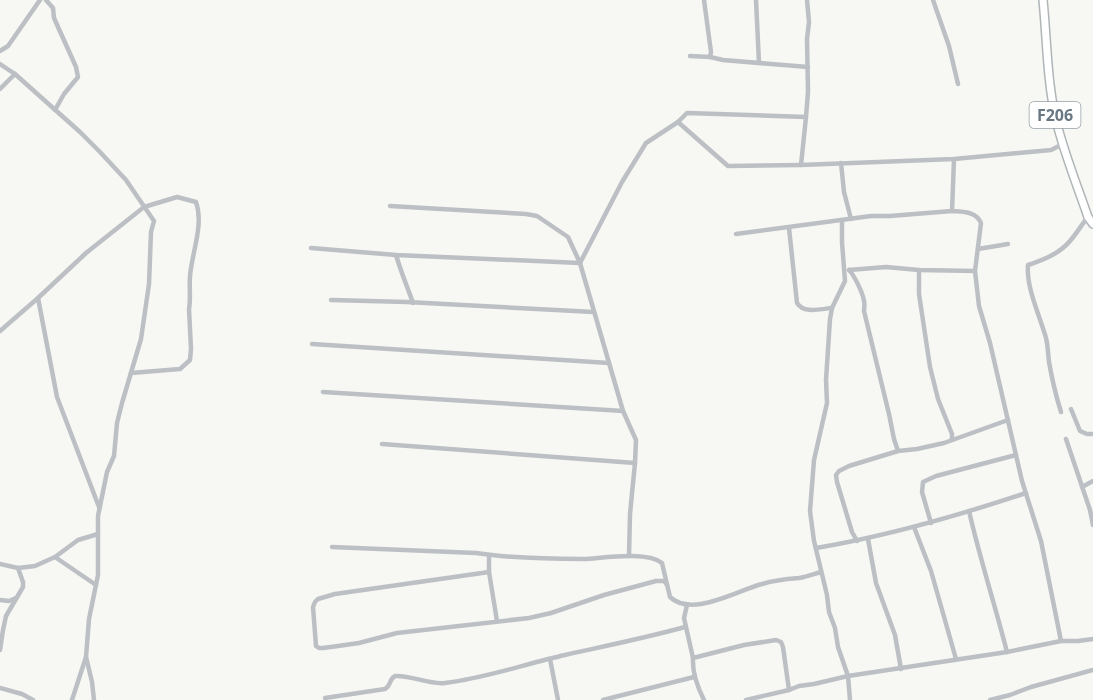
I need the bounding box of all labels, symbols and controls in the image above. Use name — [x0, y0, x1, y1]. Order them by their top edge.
road number: F206 — [1030, 102, 1080, 128]

